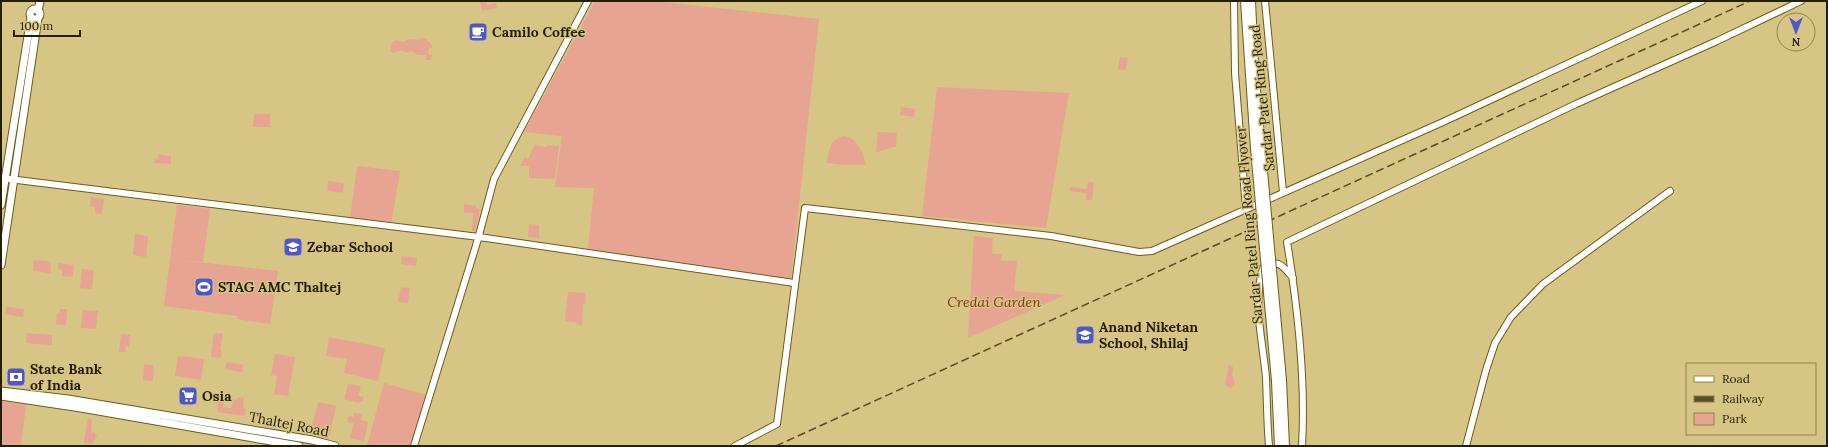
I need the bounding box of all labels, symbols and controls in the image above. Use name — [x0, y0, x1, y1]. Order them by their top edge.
scale bar — [14, 12, 80, 38]
north arrow — [1776, 12, 1816, 52]
text: 100 m — [20, 18, 53, 33]
cafe icon: Camilo Coffee — [467, 21, 489, 43]
place label: Camilo Coffee — [492, 23, 586, 41]
street label: Sardar Patel Ring Road — [1245, 24, 1279, 172]
text: N — [1791, 35, 1800, 49]
street label: Sardar Patel Ring Road Flyover — [1231, 125, 1267, 325]
school or university icon: Zebar School — [282, 236, 304, 258]
place label: Zebar School — [307, 238, 394, 256]
sports icon: STAG AMC Thaltej — [193, 276, 215, 298]
place label: STAG AMC Thaltej — [218, 278, 341, 296]
park label: Credai Garden — [947, 293, 1041, 311]
place label: Anand Niketan School, Shilaj — [1099, 318, 1198, 352]
school or university icon: Anand Niketan School, Shilaj — [1074, 324, 1096, 346]
place label: State Bank of India — [30, 360, 103, 394]
legend — [1686, 363, 1816, 435]
bank icon: State Bank of India — [5, 366, 27, 388]
text: Road — [1722, 371, 1750, 386]
supermarket icon: Osia — [177, 385, 199, 407]
place label: Osia — [202, 387, 232, 405]
text: Railway — [1722, 391, 1765, 406]
street label: Thaltej Road — [247, 407, 331, 441]
text: Park — [1722, 411, 1748, 426]

